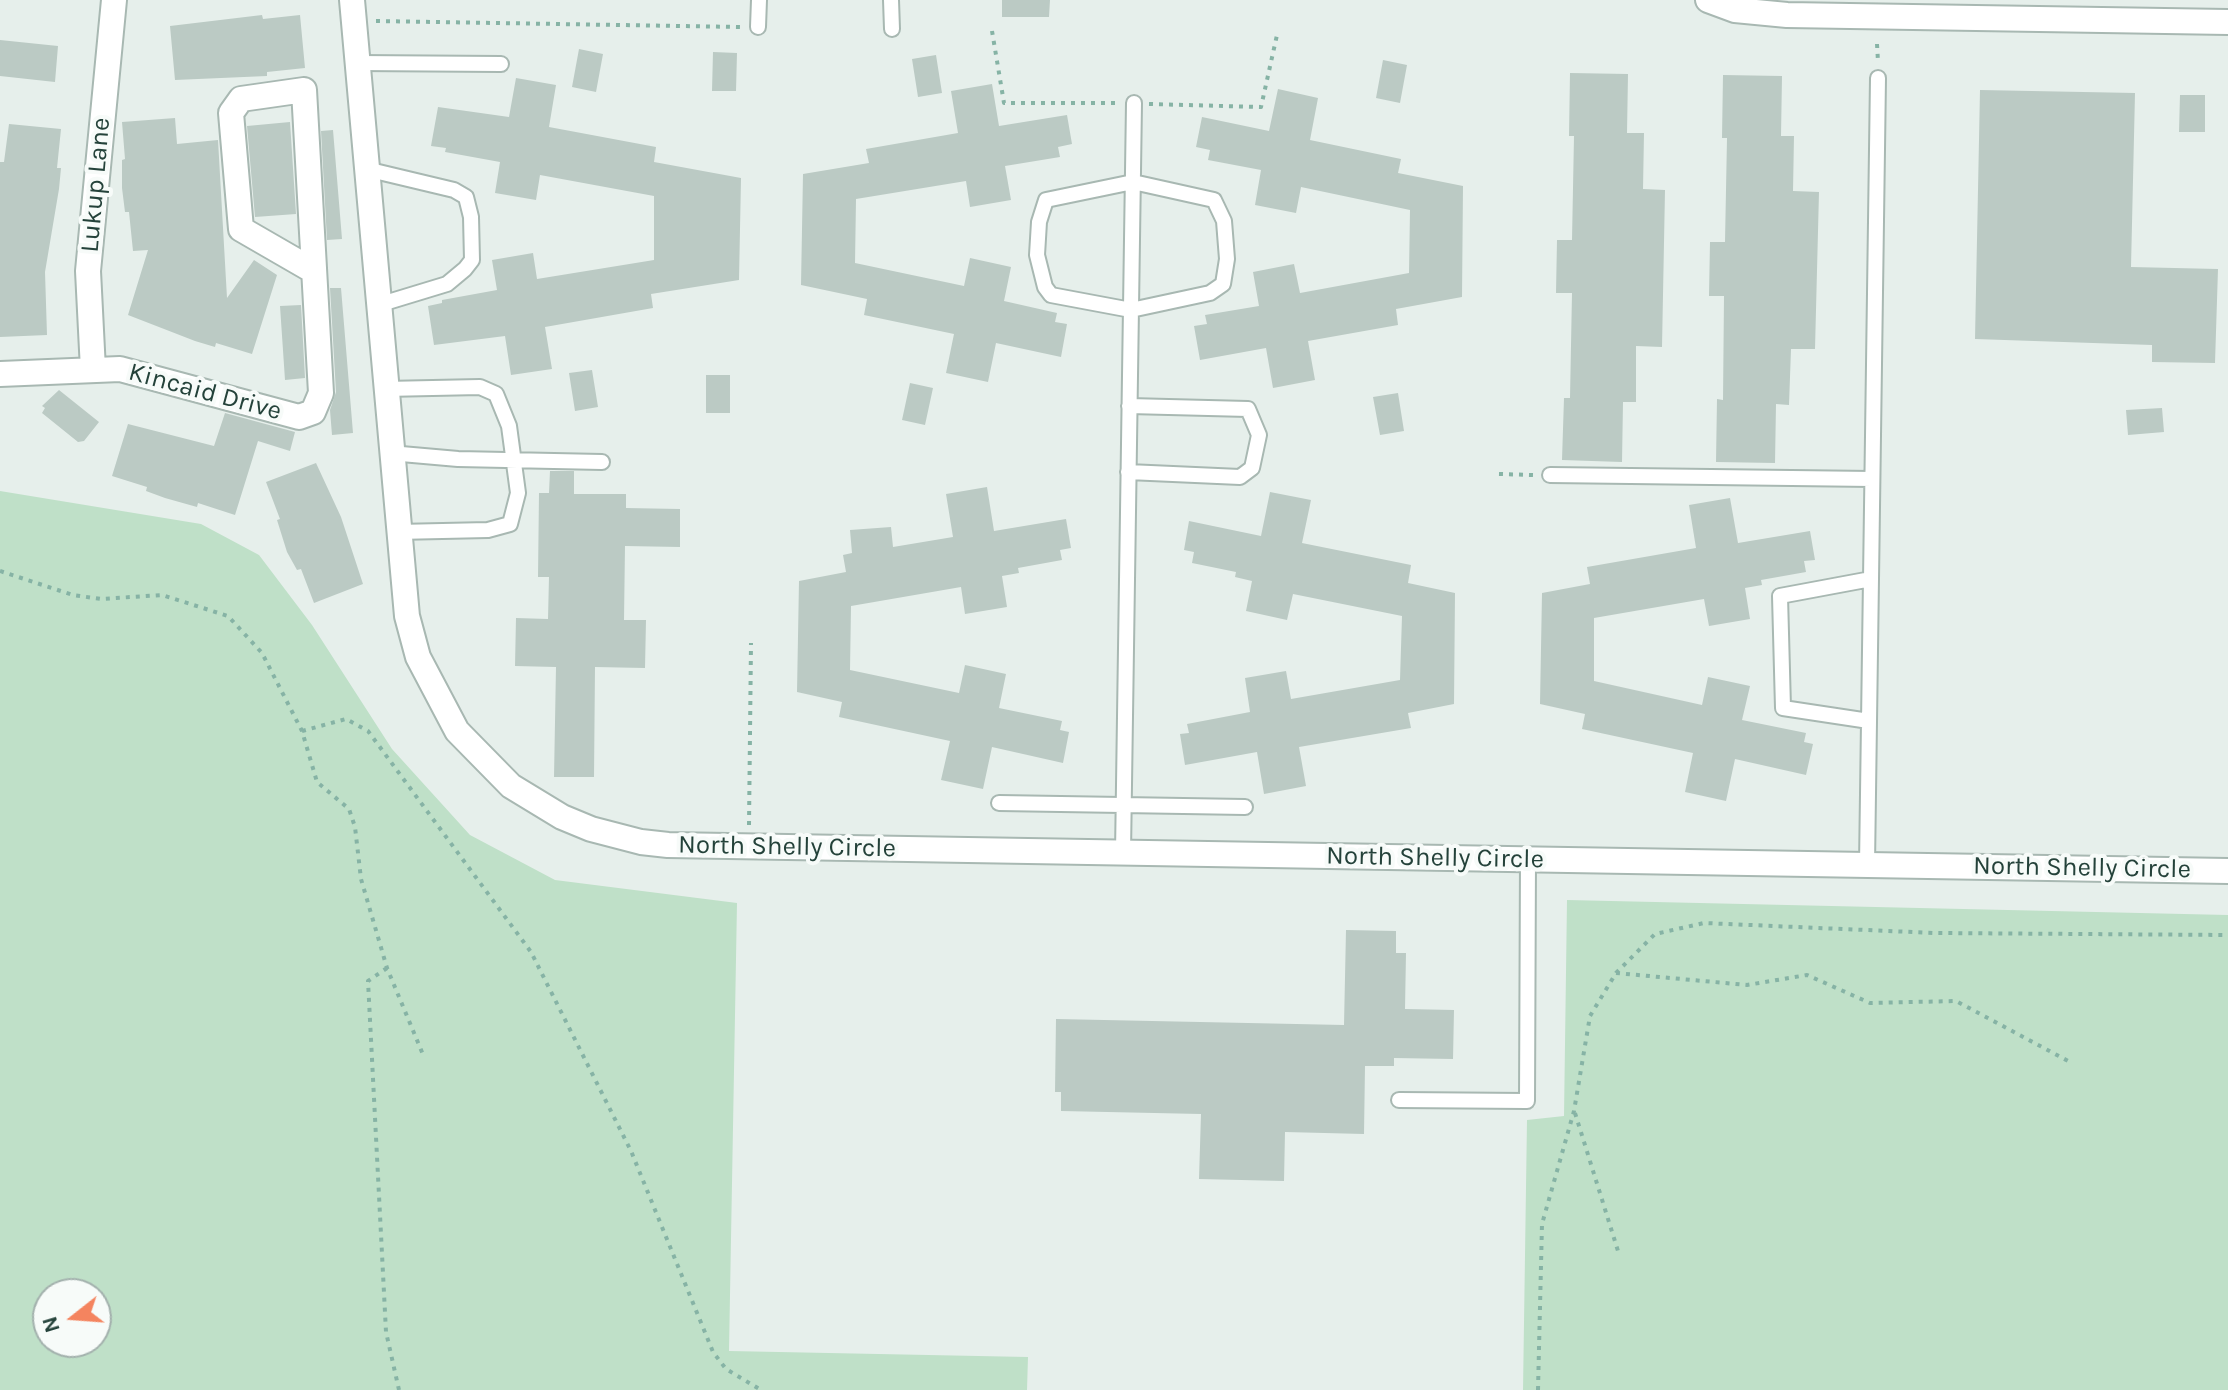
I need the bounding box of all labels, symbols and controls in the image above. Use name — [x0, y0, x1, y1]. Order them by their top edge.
street label: Lukup Lane — [75, 116, 117, 254]
street label: Kincaid Drive — [125, 357, 285, 427]
street label: North Shelly Circle — [678, 830, 896, 864]
street label: North Shelly Circle — [1326, 841, 1544, 875]
street label: North Shelly Circle — [1973, 851, 2191, 885]
north arrow — [32, 1278, 112, 1358]
text: N — [36, 1313, 66, 1336]

